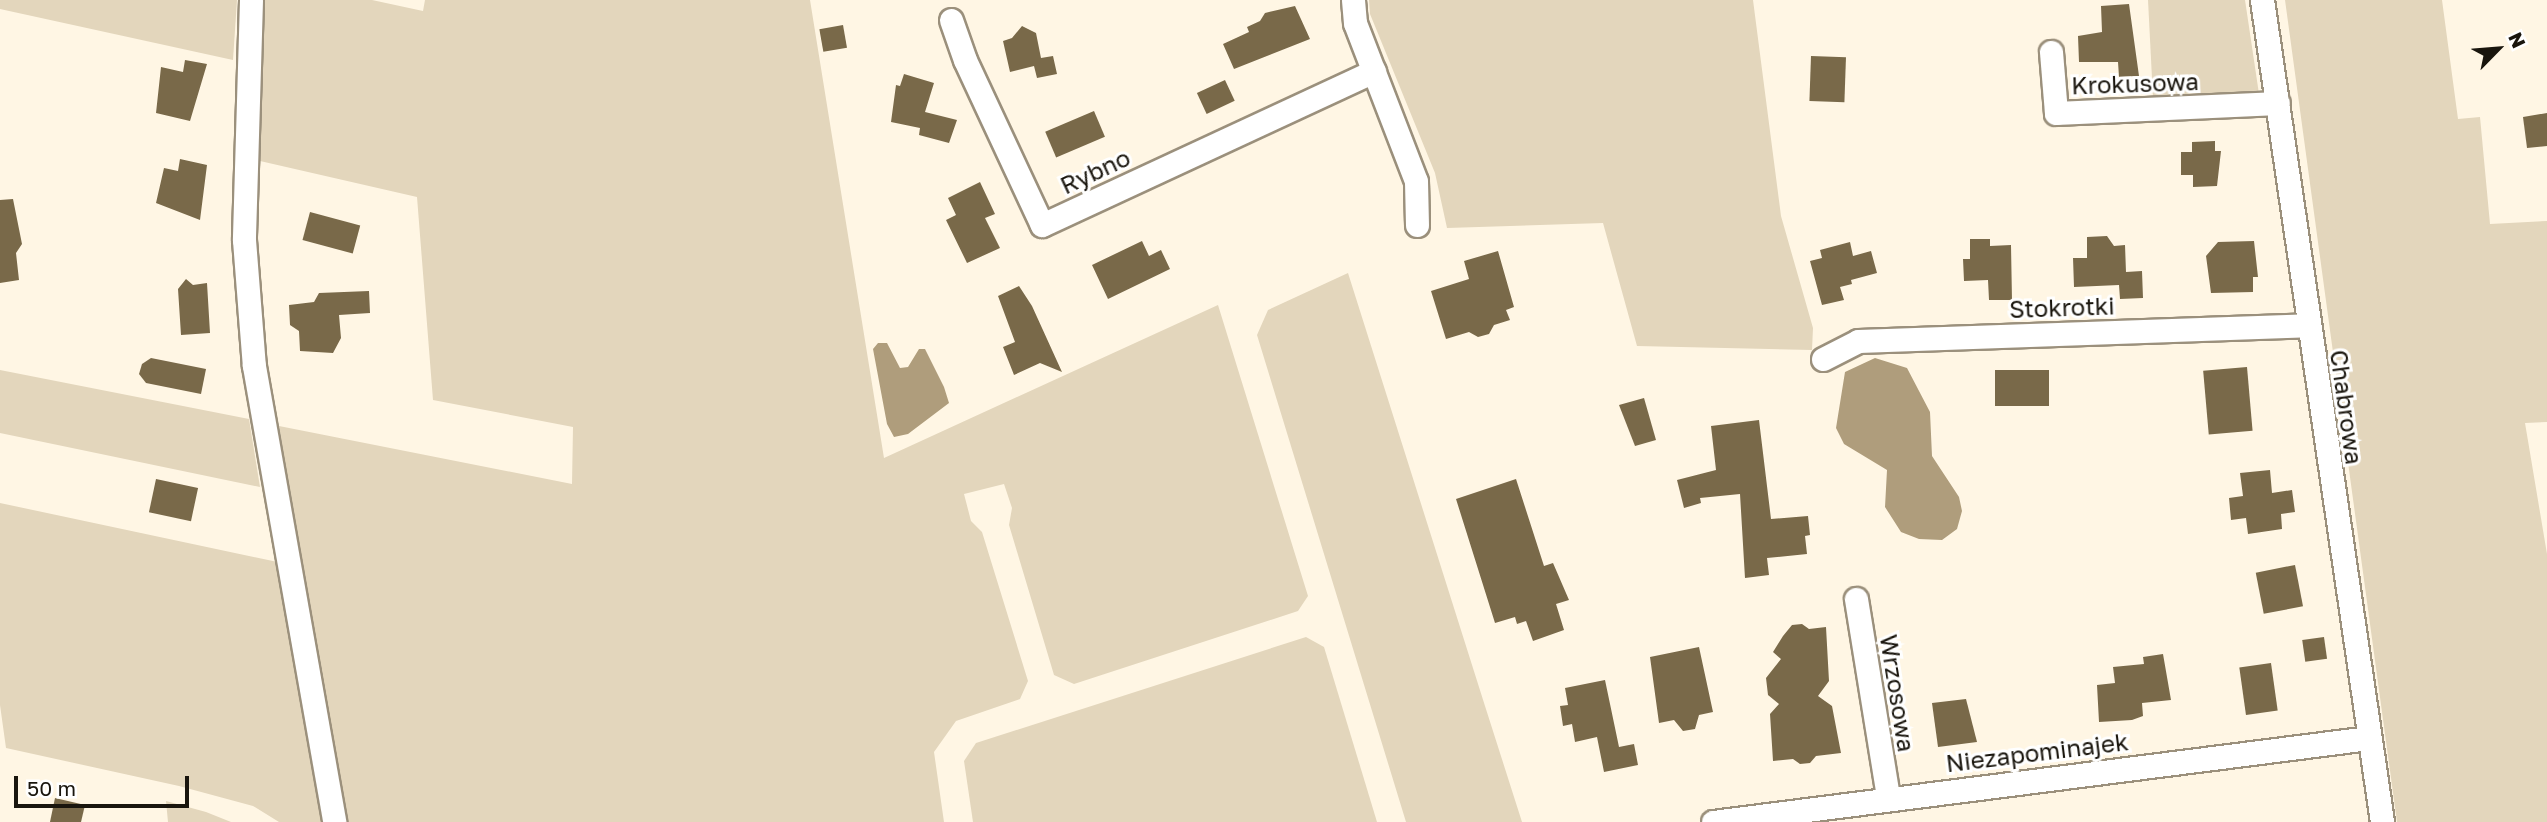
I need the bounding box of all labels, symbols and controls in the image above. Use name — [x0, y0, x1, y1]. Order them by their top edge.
north arrow — [2463, 14, 2533, 84]
text: N — [2504, 28, 2531, 51]
street label: Krokusowa — [2071, 66, 2199, 100]
street label: Rybno — [1056, 142, 1134, 200]
street label: Stokrotki — [2009, 291, 2115, 323]
street label: Chabrowa — [2325, 348, 2369, 466]
street label: Wrzosowa — [1875, 632, 1921, 754]
street label: Niezapominajek — [1944, 727, 2130, 777]
scale bar — [18, 762, 192, 806]
text: 50 m — [27, 775, 76, 801]

